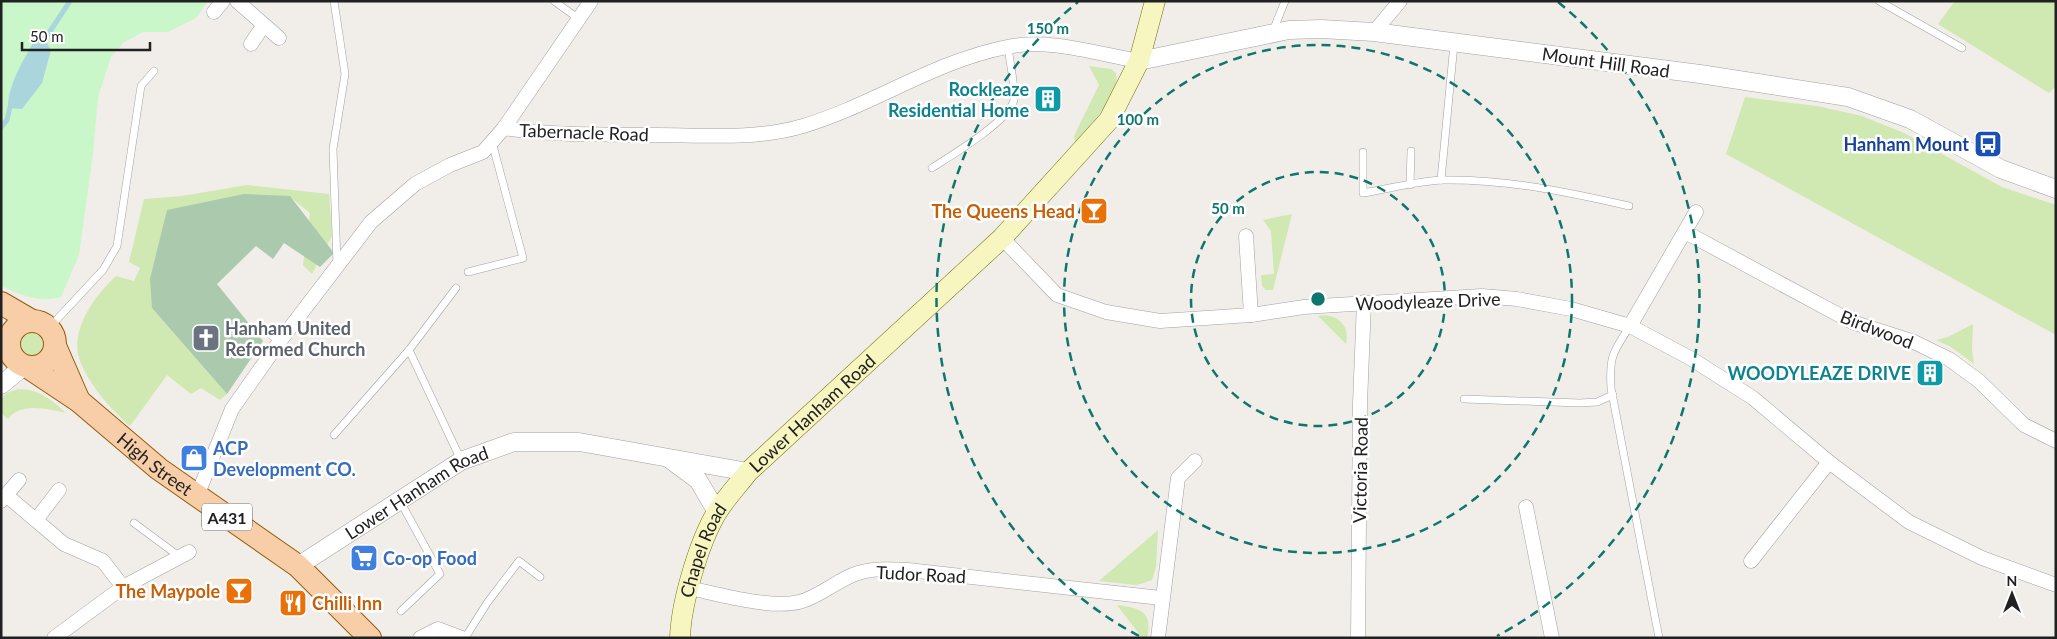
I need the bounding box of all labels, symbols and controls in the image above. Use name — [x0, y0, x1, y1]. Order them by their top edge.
text: 150 m — [1027, 19, 1069, 37]
scale bar — [22, 20, 150, 52]
text: 50 m — [30, 27, 64, 45]
street label: Mount Hill Road — [1541, 42, 1671, 82]
place label: Rockleaze Residential Home — [888, 78, 1029, 121]
building icon: Rockleaze Residential Home — [1033, 84, 1063, 114]
text: 100 m — [1117, 110, 1159, 128]
street label: Tabernacle Road — [519, 119, 649, 145]
bus stop icon: Hanham Mount — [1973, 129, 2003, 159]
place label: Hanham Mount — [1843, 133, 1969, 155]
bar icon: The Queens Head — [1079, 196, 1109, 226]
text: 50 m — [1211, 199, 1245, 217]
place label: The Queens Head — [931, 200, 1075, 222]
street label: Woodyleaze Drive — [1355, 287, 1501, 315]
centre of rings — [1309, 290, 1327, 308]
street label: Birdwood — [1837, 305, 1917, 353]
place label: Hanham United Reformed Church — [225, 317, 365, 360]
church icon: Hanham United Reformed Church — [191, 323, 221, 353]
street label: Lower Hanham Road — [744, 349, 880, 477]
building icon: WOODYLEAZE DRIVE — [1915, 358, 1945, 388]
place label: WOODYLEAZE DRIVE — [1727, 362, 1911, 384]
street label: Victoria Road — [1348, 417, 1372, 523]
street label: High Street — [113, 428, 197, 500]
place label: ACP Development CO. — [212, 437, 356, 480]
street label: Lower Hanham Road — [341, 441, 491, 544]
shop icon: ACP Development CO. — [179, 443, 209, 473]
street label: Chapel Road — [675, 499, 731, 600]
road number: A431 — [202, 504, 252, 530]
supermarket icon: Co-op Food — [349, 543, 379, 573]
place label: Co-op Food — [383, 547, 477, 569]
street label: Tudor Road — [876, 561, 966, 587]
north arrow — [1987, 569, 2037, 619]
text: N — [2007, 572, 2017, 589]
bar icon: The Maypole — [224, 576, 254, 606]
place label: The Maypole — [115, 580, 220, 602]
restaurant icon: Chilli Inn — [278, 588, 308, 618]
place label: Chilli Inn — [312, 592, 382, 614]

